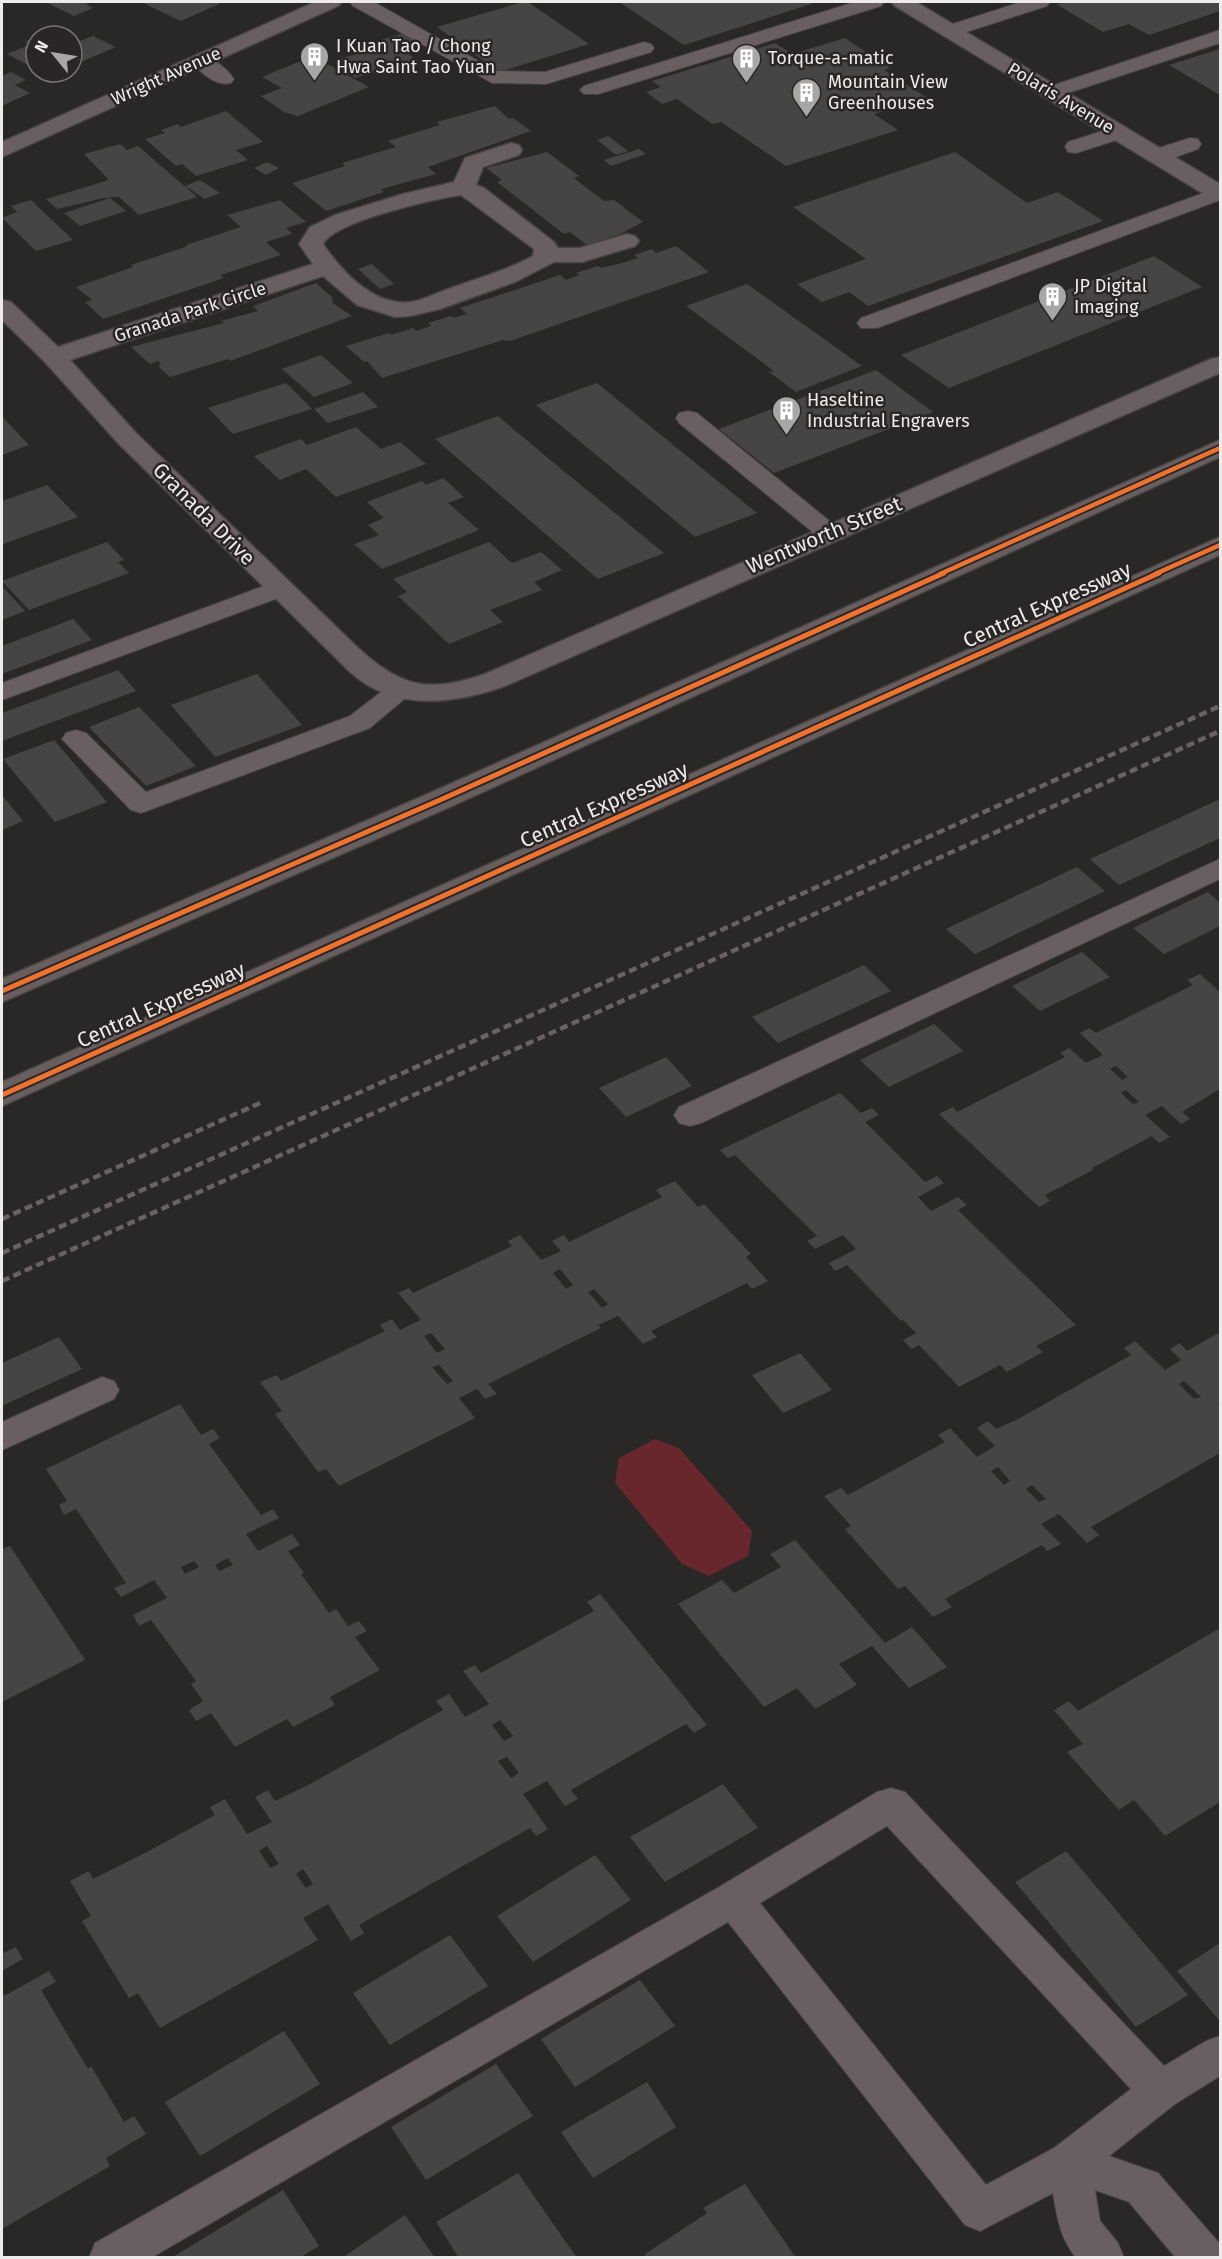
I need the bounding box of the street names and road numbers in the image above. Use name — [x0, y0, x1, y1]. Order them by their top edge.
street label: Wright Avenue — [108, 42, 224, 110]
street label: Polaris Avenue — [1004, 58, 1118, 138]
street label: Granada Park Circle — [111, 277, 269, 347]
street label: Granada Drive — [147, 457, 261, 571]
street label: Wentworth Street — [742, 490, 906, 579]
street label: Central Expressway — [959, 556, 1136, 654]
street label: Central Expressway — [516, 756, 693, 854]
street label: Central Expressway — [73, 956, 250, 1054]

